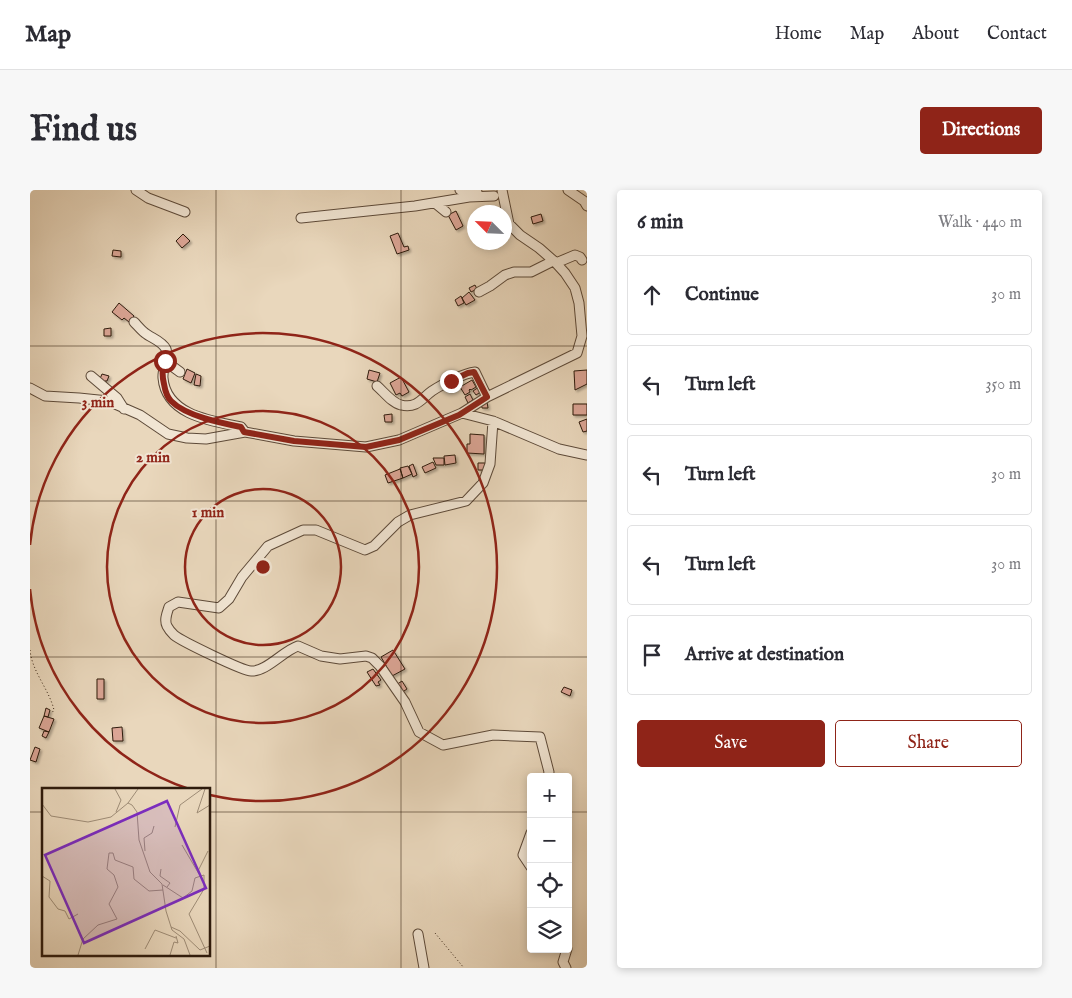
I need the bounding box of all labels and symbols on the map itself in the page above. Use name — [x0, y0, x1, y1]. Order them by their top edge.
north arrow — [467, 205, 512, 250]
route start — [154, 350, 177, 373]
route end — [440, 370, 463, 393]
text: 3 min — [82, 393, 114, 412]
text: 2 min — [136, 448, 170, 467]
text: 1 min — [192, 503, 224, 522]
centre of rings — [254, 558, 272, 576]
inset map — [42, 788, 210, 956]

